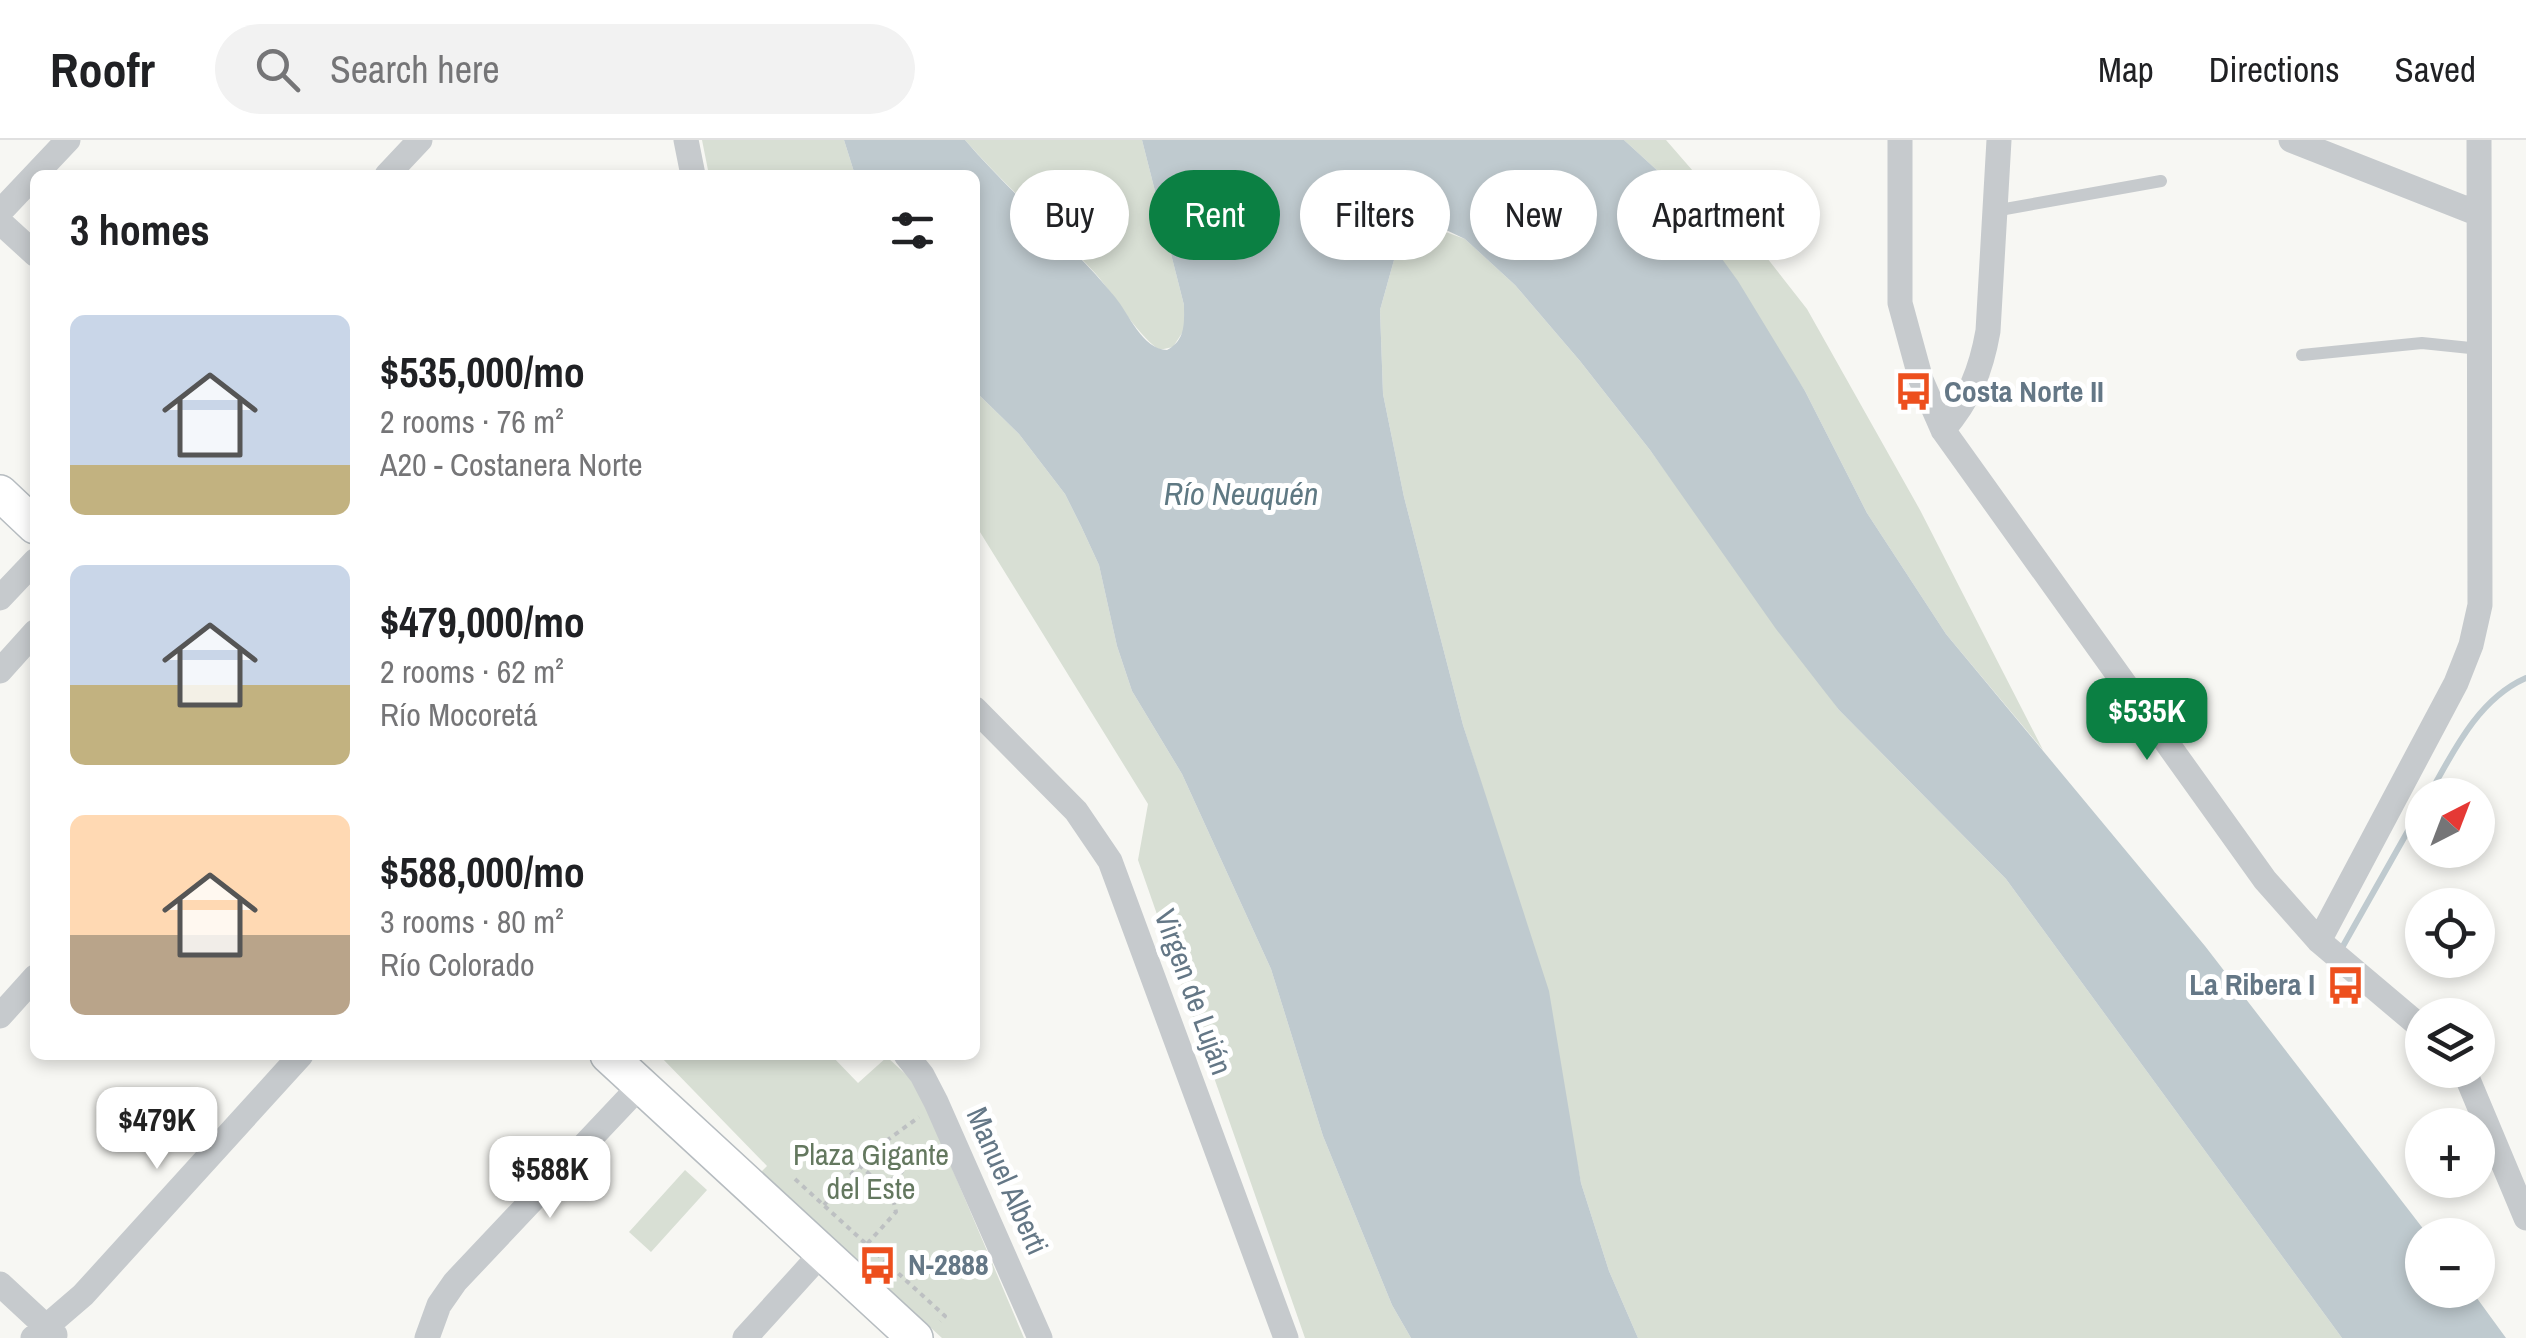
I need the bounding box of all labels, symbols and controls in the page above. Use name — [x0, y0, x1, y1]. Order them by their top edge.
search box — [215, 24, 915, 114]
text: Roofr — [50, 37, 155, 102]
icon: search — [250, 42, 305, 97]
text: Search here — [330, 44, 500, 95]
text: Map — [2098, 46, 2154, 93]
text: Directions — [2209, 46, 2340, 93]
text: Saved — [2395, 46, 2476, 93]
chip: Buy — [1010, 170, 1129, 260]
chip: Rent — [1149, 170, 1280, 260]
chip: Filters — [1300, 170, 1450, 260]
chip: New — [1470, 170, 1597, 260]
chip: Apartment — [1617, 170, 1820, 260]
text: 3 homes — [70, 202, 210, 258]
icon: filters — [885, 203, 940, 258]
text: $535,000/mo — [380, 344, 585, 400]
icon: home — [150, 355, 270, 475]
bus stop icon: Costa Norte II — [1893, 371, 1935, 413]
place label: Costa Norte II — [1944, 371, 2104, 411]
text: 2 rooms · 76 m² — [380, 400, 564, 443]
text: A20 - Costanera Norte — [380, 443, 643, 486]
water label: Río Neuquén — [1164, 472, 1318, 515]
text: $479,000/mo — [380, 594, 585, 650]
icon: home — [150, 605, 270, 725]
text: 2 rooms · 62 m² — [380, 650, 564, 693]
pin: $535K — [2077, 678, 2217, 763]
text: $535K — [2108, 689, 2186, 732]
text: Río Mocoretá — [380, 693, 538, 736]
north arrow — [2405, 778, 2495, 868]
map controls — [2405, 778, 2495, 1308]
text: $588,000/mo — [380, 844, 585, 900]
icon: home — [150, 855, 270, 975]
button: locate — [2405, 888, 2495, 978]
text: 3 rooms · 80 m² — [380, 900, 564, 943]
street label: Virgen de Luján — [1146, 903, 1242, 1080]
text: Río Colorado — [380, 943, 535, 986]
place label: La Ribera I — [2189, 964, 2315, 1004]
bus stop icon: La Ribera I — [2324, 964, 2366, 1006]
button: layers — [2405, 998, 2495, 1088]
pin: $479K — [87, 1087, 227, 1172]
text: $479K — [118, 1098, 196, 1141]
street label: Manuel Alberti — [958, 1101, 1058, 1261]
button: + — [2405, 1108, 2495, 1198]
park label: Plaza Gigante del Este — [793, 1134, 949, 1208]
pin: $588K — [480, 1136, 620, 1221]
text: $588K — [511, 1147, 589, 1190]
button: − — [2405, 1218, 2495, 1308]
bus stop icon: N-2888 — [857, 1244, 899, 1286]
place label: N-2888 — [908, 1244, 989, 1284]

